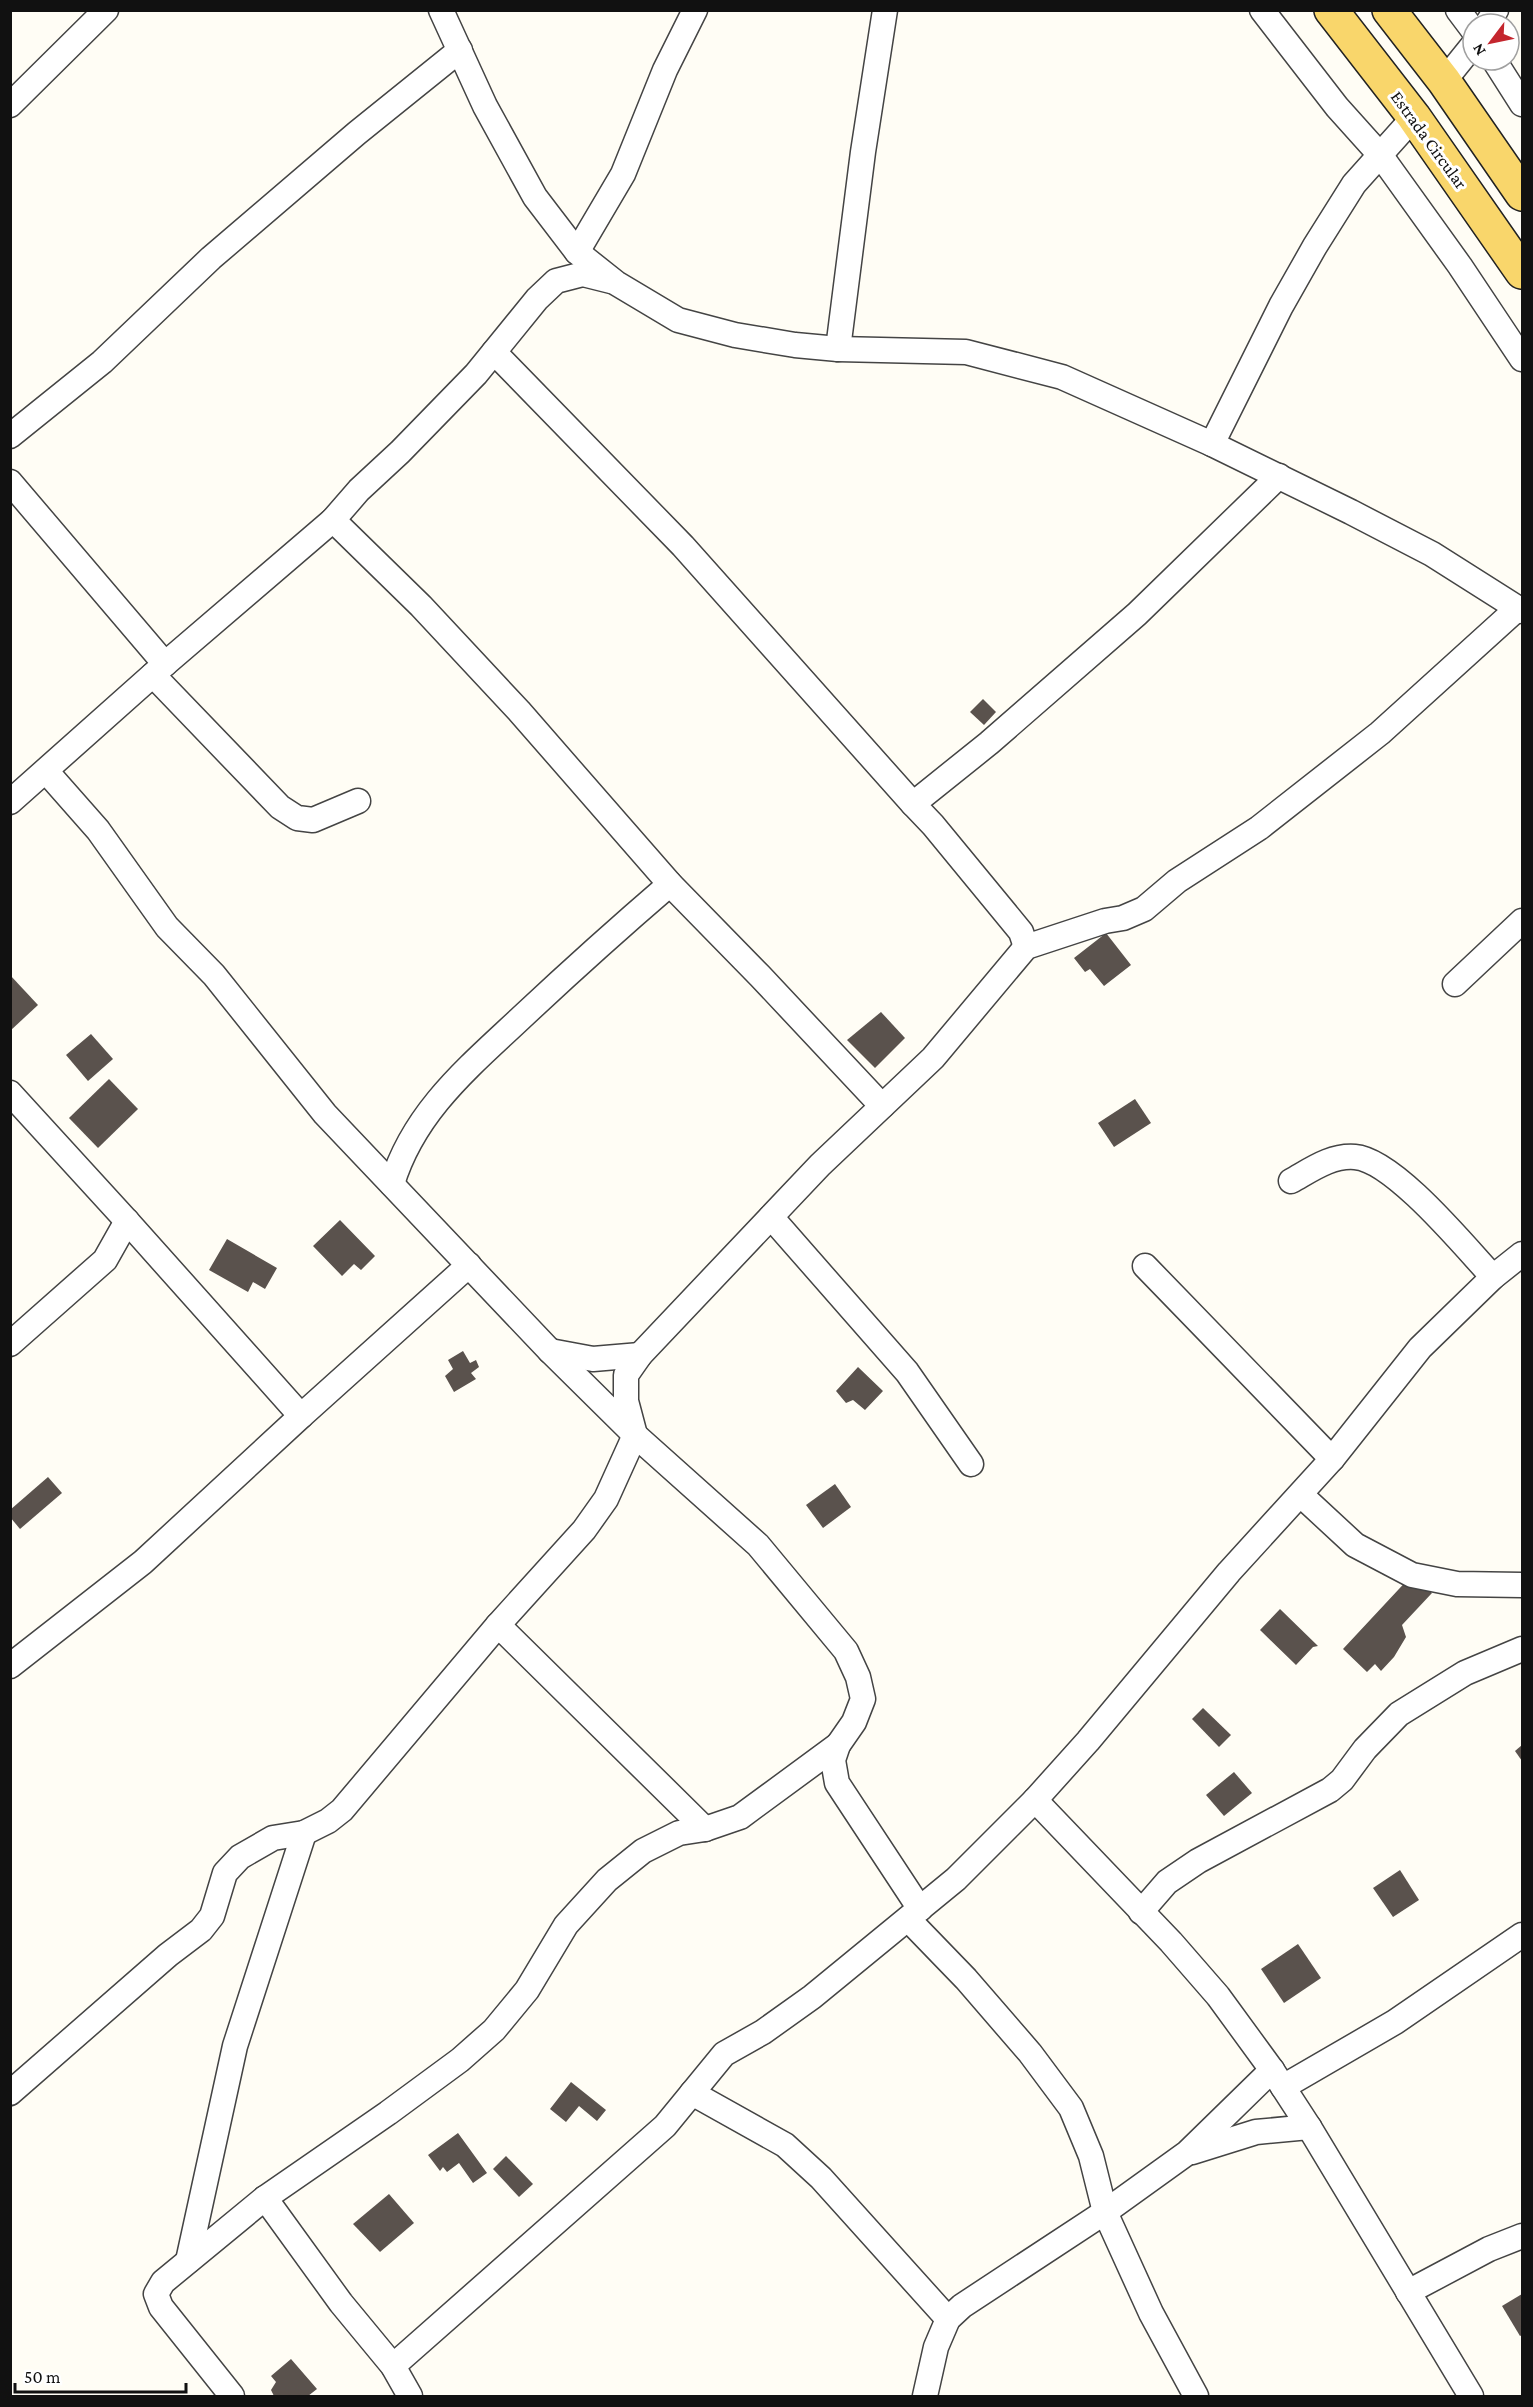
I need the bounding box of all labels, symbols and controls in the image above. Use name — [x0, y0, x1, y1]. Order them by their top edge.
north arrow — [1461, 12, 1521, 72]
text: N — [1469, 40, 1489, 59]
street label: Estrada Circular — [1387, 87, 1472, 193]
scale bar — [15, 2356, 186, 2394]
text: 50 m — [24, 2367, 61, 2387]

